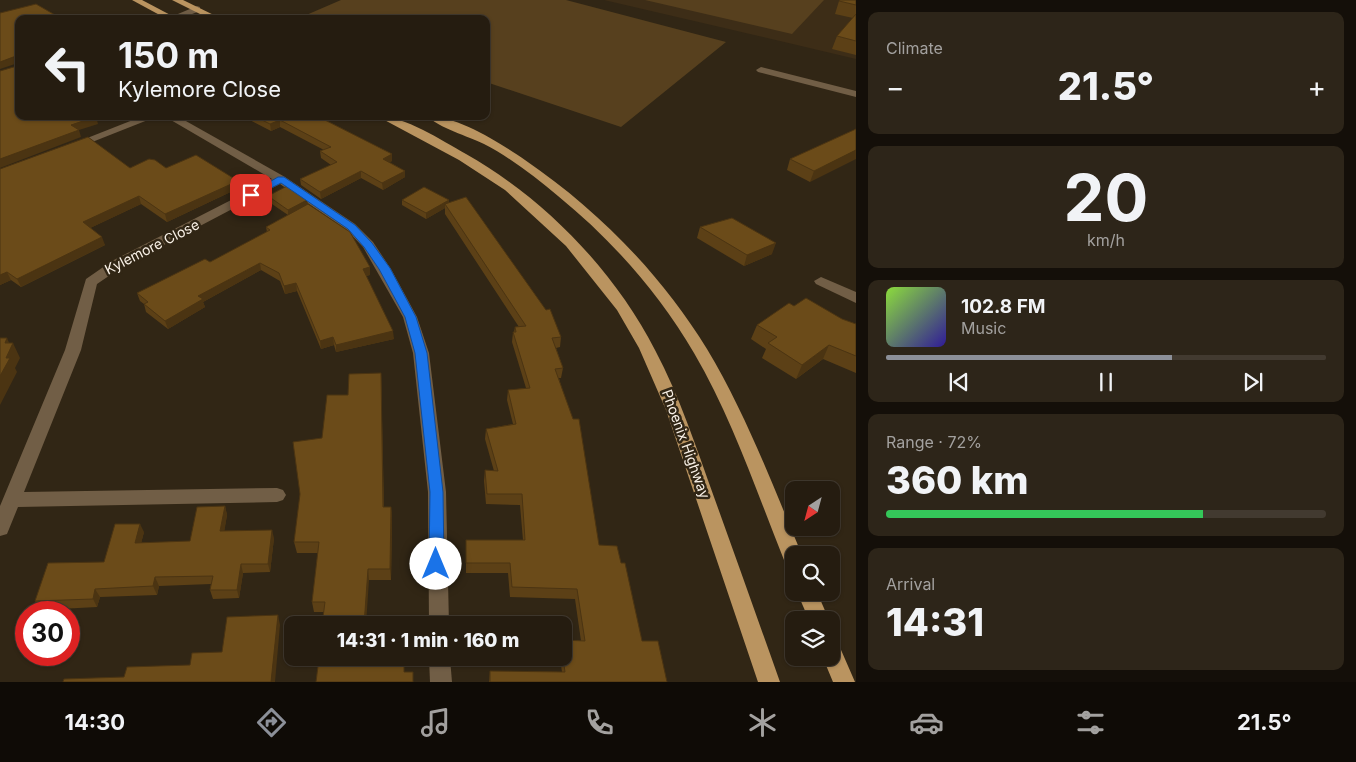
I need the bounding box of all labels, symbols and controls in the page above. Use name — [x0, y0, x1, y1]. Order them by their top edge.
text: 150 m — [118, 34, 219, 76]
icon: left — [35, 35, 100, 100]
text: Climate — [886, 38, 943, 58]
text: 21.5° — [1058, 63, 1154, 109]
text: − — [886, 70, 905, 104]
text: + — [1307, 70, 1326, 104]
text: Kylemore Close — [118, 76, 281, 102]
text: 20 — [1064, 158, 1148, 237]
pin — [230, 174, 272, 216]
icon: arrive — [237, 181, 265, 209]
street label: Kylemore Close — [102, 215, 202, 278]
text: km/h — [1087, 230, 1125, 250]
text: 102.8 FM — [961, 295, 1046, 318]
text: Music — [961, 318, 1006, 338]
icon: previous — [945, 368, 973, 396]
icon: pause — [1092, 368, 1120, 396]
icon: next — [1239, 368, 1267, 396]
street label: Phoenix Highway — [659, 387, 714, 501]
text: Range · 72% — [886, 432, 982, 452]
text: 360 km — [886, 457, 1028, 503]
north arrow — [785, 481, 840, 536]
map controls — [785, 481, 840, 666]
position arrow — [409, 537, 461, 589]
button: search — [785, 546, 840, 601]
text: Arrival — [886, 574, 935, 594]
text: 14:31 — [886, 599, 984, 645]
speed limit sign: 30 — [15, 601, 80, 666]
button: layers — [785, 611, 840, 666]
text: 14:31 · 1 min · 160 m — [337, 629, 519, 652]
icon: directions — [254, 705, 289, 740]
icon: music — [418, 705, 453, 740]
icon: phone — [582, 705, 617, 740]
icon: climate — [745, 705, 780, 740]
icon: car — [909, 705, 944, 740]
icon: filters — [1073, 705, 1108, 740]
text: 14:30 — [64, 709, 125, 735]
text: 21.5° — [1237, 709, 1292, 735]

